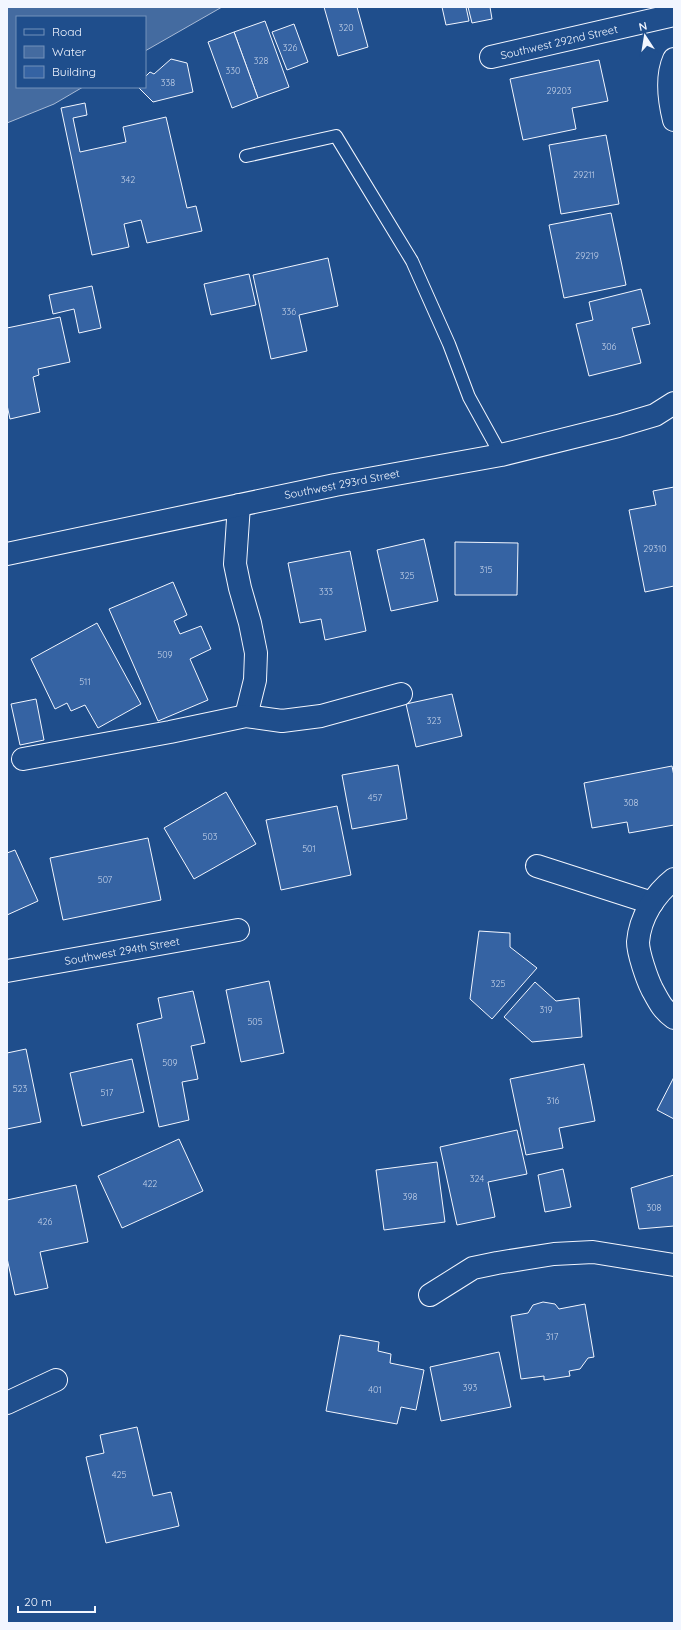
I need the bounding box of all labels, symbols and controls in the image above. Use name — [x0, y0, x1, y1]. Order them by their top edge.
legend — [16, 16, 146, 88]
north arrow — [625, 16, 665, 56]
text: N — [638, 19, 648, 34]
house number: 320 — [338, 22, 354, 33]
street label: Southwest 292nd Street — [499, 22, 619, 62]
text: Road — [52, 24, 82, 39]
house number: 326 — [283, 42, 297, 53]
text: Water — [52, 44, 87, 59]
house number: 328 — [254, 55, 268, 66]
text: Building — [52, 64, 96, 79]
house number: 330 — [226, 65, 240, 76]
house number: 338 — [161, 77, 175, 88]
house number: 29203 — [546, 85, 572, 96]
house number: 29211 — [573, 169, 595, 180]
house number: 342 — [121, 174, 135, 185]
house number: 29219 — [575, 250, 599, 261]
house number: 336 — [282, 306, 296, 317]
house number: 306 — [602, 341, 617, 352]
street label: Southwest 293rd Street — [283, 466, 401, 502]
house number: 29310 — [643, 543, 667, 554]
house number: 315 — [480, 564, 493, 575]
house number: 325 — [400, 570, 414, 581]
house number: 333 — [319, 586, 333, 597]
house number: 509 — [157, 649, 173, 660]
house number: 511 — [79, 676, 91, 687]
house number: 323 — [427, 715, 441, 726]
house number: 457 — [368, 792, 383, 803]
house number: 308 — [624, 797, 639, 808]
house number: 503 — [203, 831, 218, 842]
house number: 501 — [302, 843, 316, 854]
house number: 507 — [98, 874, 113, 885]
street label: Southwest 294th Street — [63, 934, 181, 968]
house number: 325 — [491, 978, 505, 989]
house number: 319 — [539, 1004, 553, 1015]
house number: 505 — [247, 1016, 263, 1027]
house number: 509 — [162, 1057, 178, 1068]
house number: 523 — [13, 1083, 28, 1094]
house number: 517 — [101, 1087, 114, 1098]
house number: 316 — [547, 1095, 560, 1106]
house number: 324 — [470, 1173, 484, 1184]
house number: 422 — [143, 1178, 157, 1189]
house number: 398 — [403, 1191, 417, 1202]
house number: 308 — [647, 1202, 662, 1213]
house number: 426 — [38, 1216, 52, 1227]
house number: 317 — [546, 1331, 559, 1342]
house number: 393 — [463, 1382, 478, 1393]
house number: 401 — [368, 1384, 382, 1395]
house number: 425 — [112, 1469, 126, 1480]
scale bar — [18, 1588, 95, 1614]
text: 20 m — [24, 1594, 52, 1609]

